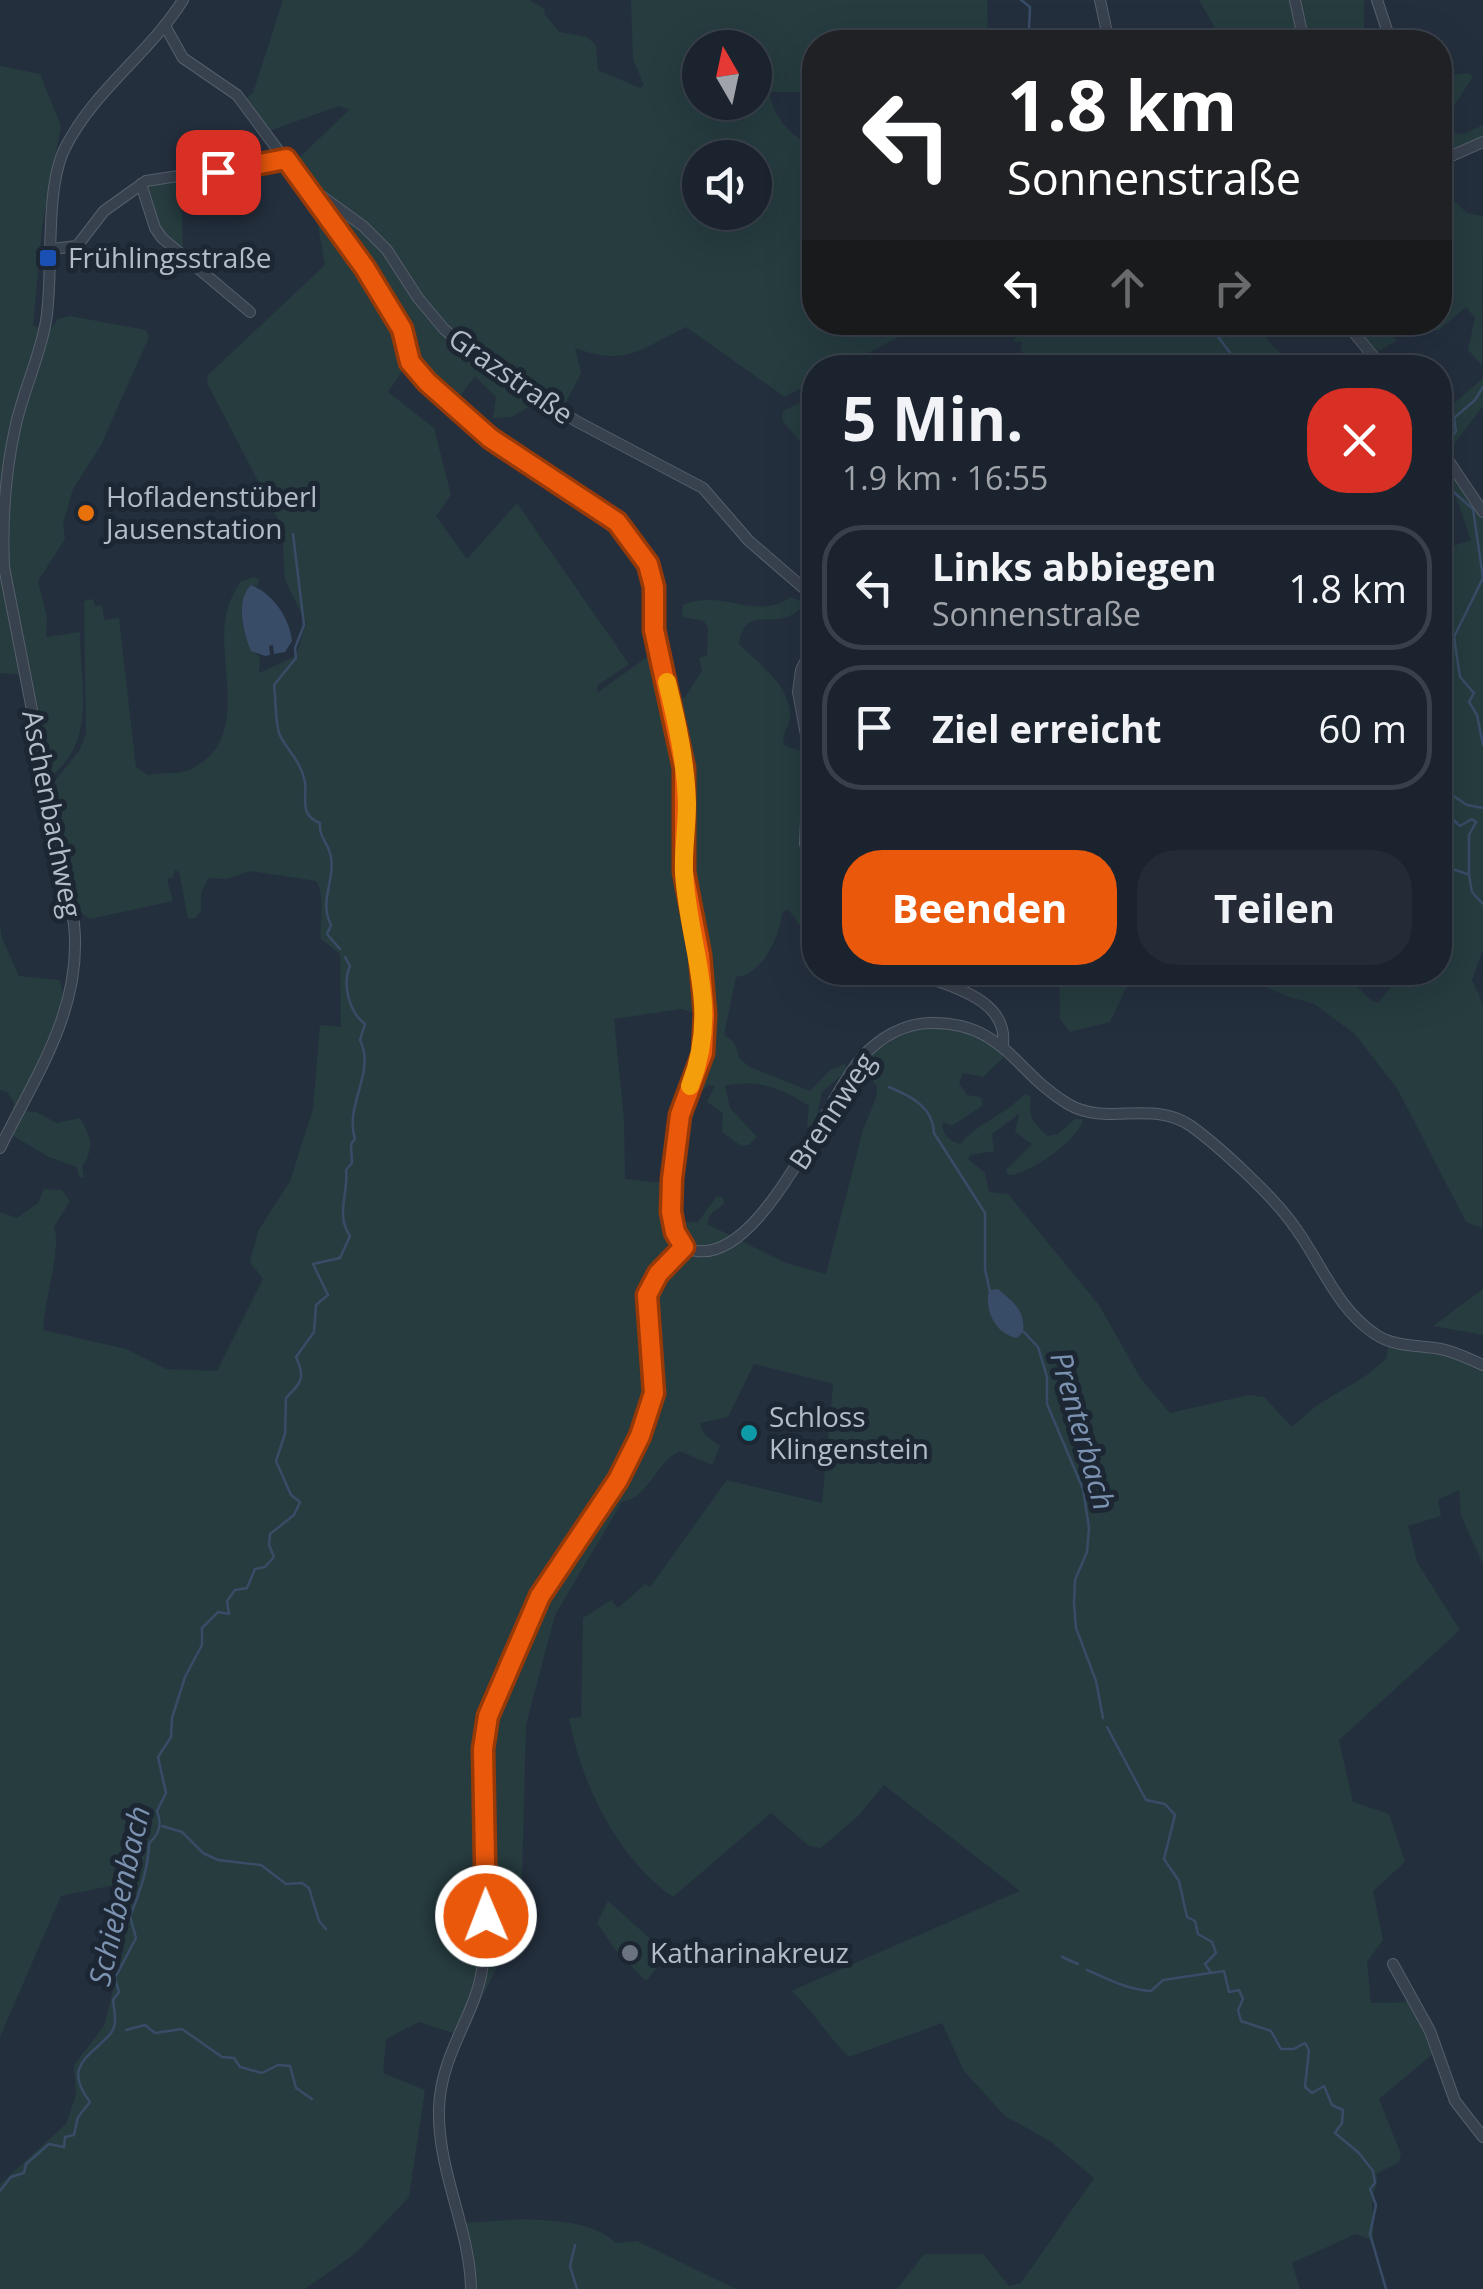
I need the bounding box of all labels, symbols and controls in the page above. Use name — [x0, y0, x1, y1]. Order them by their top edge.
north arrow — [682, 30, 772, 120]
map controls — [682, 30, 772, 230]
text: 1.8 km — [1007, 56, 1237, 152]
icon: left — [842, 70, 972, 200]
pin — [176, 130, 261, 215]
button: sound — [682, 140, 772, 230]
icon: arrive — [191, 145, 246, 200]
text: Sonnenstraße — [1007, 147, 1301, 208]
place label: Frühlingsstraße — [68, 238, 272, 276]
marker: Frühlingsstraße — [37, 247, 59, 269]
icon: left — [995, 260, 1050, 315]
icon: ahead — [1100, 260, 1155, 315]
icon: right — [1205, 260, 1260, 315]
street label: Grazstraße — [442, 318, 581, 432]
text: 5 Min. — [842, 377, 1023, 459]
button: close — [1307, 388, 1412, 493]
text: 1.9 km · 16:55 — [842, 456, 1048, 499]
place label: Hofladenstüberl Jausenstation — [103, 477, 317, 547]
marker: Hofladenstüberl Jausenstation — [75, 502, 97, 524]
text: Links abbiegen — [932, 540, 1216, 592]
icon: left — [847, 560, 902, 615]
text: 1.8 km — [1289, 562, 1407, 614]
text: Sonnenstraße — [932, 592, 1141, 635]
icon: arrive — [847, 700, 902, 755]
text: Ziel erreicht — [932, 702, 1162, 754]
text: 60 m — [1318, 702, 1407, 754]
street label: Aschenbachweg — [14, 707, 92, 921]
button: Beenden — [842, 850, 1117, 965]
button: Teilen — [1137, 850, 1412, 965]
street label: Brennweg — [779, 1045, 883, 1176]
water label: Prenterbach — [1041, 1347, 1126, 1515]
place label: Schloss Klingenstein — [769, 1397, 929, 1467]
marker: Schloss Klingenstein — [738, 1422, 760, 1444]
water label: Schiebenbach — [78, 1802, 159, 1990]
position arrow — [434, 1864, 538, 1968]
place label: Katharinakreuz — [650, 1933, 849, 1971]
marker: Katharinakreuz — [619, 1942, 641, 1964]

